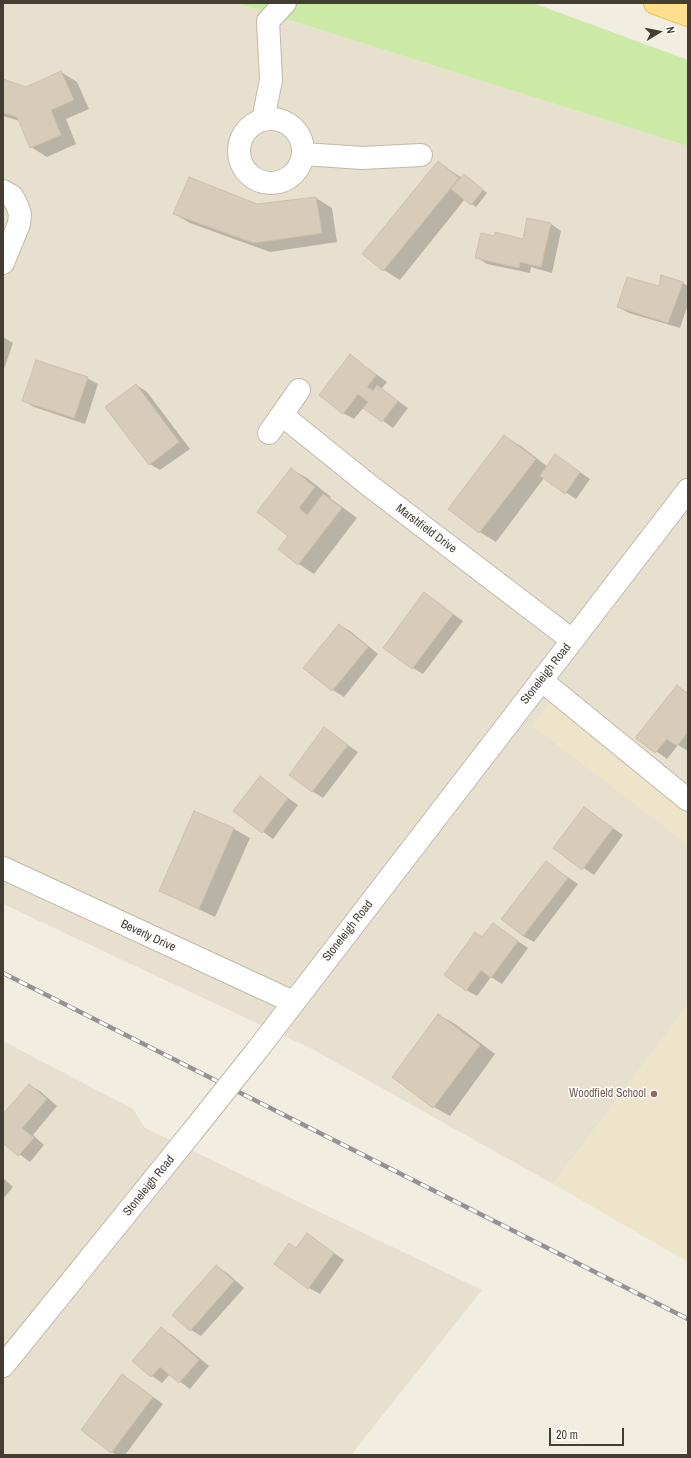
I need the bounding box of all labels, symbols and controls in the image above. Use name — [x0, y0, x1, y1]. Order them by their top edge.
north arrow — [639, 12, 679, 52]
text: N — [663, 25, 678, 34]
street label: Marshfield Drive — [393, 502, 459, 556]
street label: Stoneleigh Road — [518, 641, 574, 707]
street label: Stoneleigh Road — [320, 898, 376, 964]
street label: Beverly Drive — [118, 917, 178, 955]
place label: Woodfield School — [569, 1087, 646, 1101]
marker: Woodfield School — [649, 1089, 659, 1099]
street label: Stoneleigh Road — [120, 1153, 178, 1219]
scale bar — [551, 1420, 626, 1446]
text: 20 m — [556, 1427, 578, 1443]

